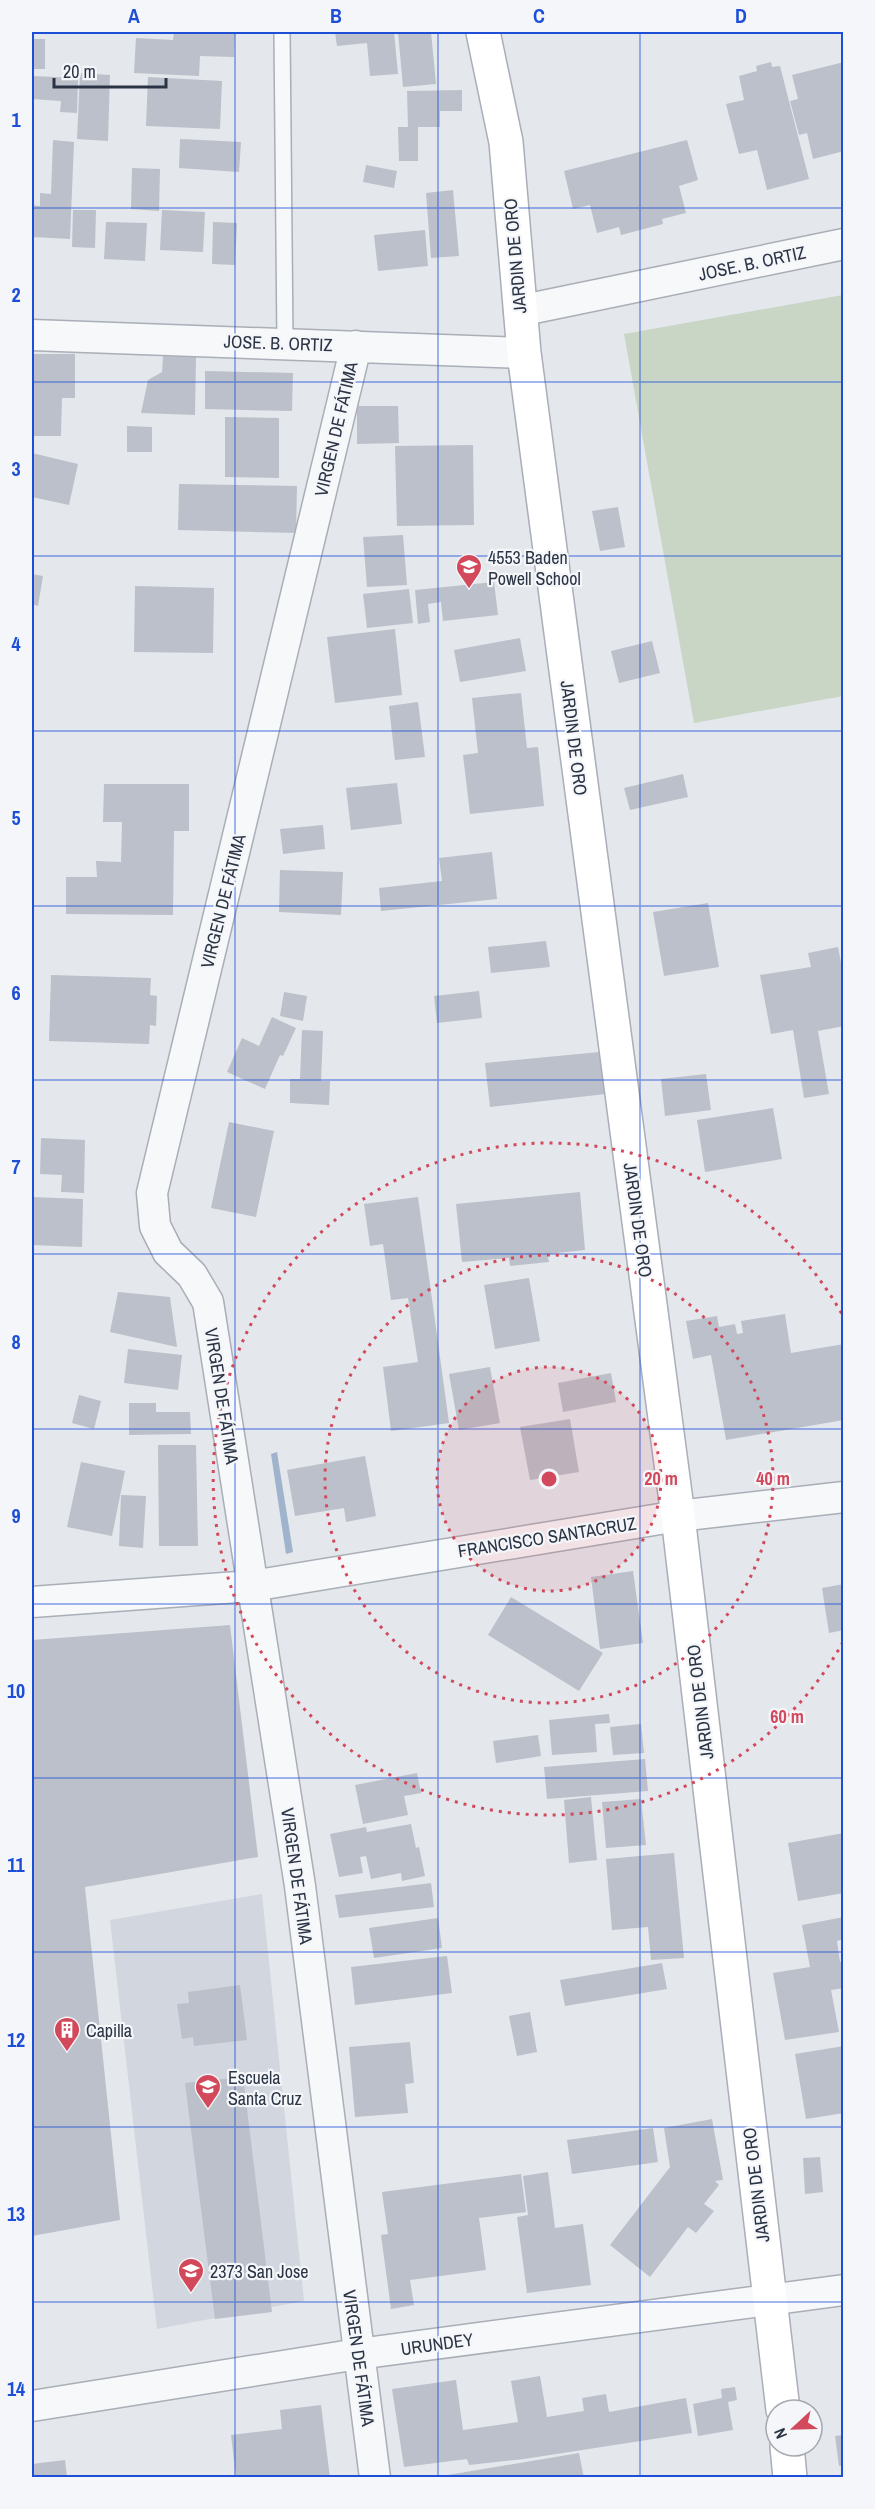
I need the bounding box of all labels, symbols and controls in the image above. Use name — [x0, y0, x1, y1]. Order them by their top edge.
text: A — [128, 2, 140, 29]
text: B — [330, 2, 342, 29]
text: C — [533, 2, 545, 29]
text: D — [735, 2, 747, 29]
scale bar — [54, 51, 166, 89]
text: 20 m — [63, 59, 96, 84]
text: 1 — [11, 106, 21, 133]
street label: JARDIN DE ORO — [498, 197, 532, 315]
street label: JOSE. B. ORTIZ — [696, 239, 808, 287]
text: 2 — [11, 281, 21, 308]
street label: JOSE. B. ORTIZ — [223, 329, 333, 357]
street label: VIRGEN DE FÁTIMA — [308, 359, 364, 499]
text: 3 — [11, 455, 21, 482]
place label: 4553 Baden Powell School — [488, 545, 581, 591]
school or university icon: 4553 Baden Powell School — [454, 552, 484, 590]
text: 4 — [11, 630, 21, 657]
street label: JARDIN DE ORO — [555, 679, 593, 797]
text: 5 — [11, 804, 21, 831]
street label: VIRGEN DE FÁTIMA — [194, 831, 252, 971]
text: 6 — [11, 979, 21, 1006]
text: 7 — [11, 1153, 21, 1180]
street label: JARDIN DE ORO — [618, 1161, 658, 1279]
street label: VIRGEN DE FÁTIMA — [199, 1326, 245, 1466]
text: 8 — [11, 1328, 21, 1355]
text: 20 m — [644, 1466, 678, 1491]
text: 40 m — [756, 1466, 790, 1491]
centre of rings — [539, 1469, 559, 1489]
text: 9 — [11, 1502, 21, 1529]
street label: FRANCISCO SANTACRUZ — [456, 1511, 638, 1563]
street label: JARDIN DE ORO — [681, 1643, 719, 1761]
text: 10 — [7, 1677, 25, 1704]
text: 60 m — [770, 1704, 804, 1729]
street label: VIRGEN DE FÁTIMA — [275, 1806, 319, 1946]
text: 11 — [7, 1851, 26, 1878]
building icon: Capilla — [52, 2015, 82, 2053]
place label: Capilla — [86, 2018, 132, 2043]
text: 12 — [7, 2026, 25, 2053]
place label: Escuela Santa Cruz — [228, 2065, 302, 2111]
school or university icon: Escuela Santa Cruz — [193, 2072, 223, 2110]
street label: JARDIN DE ORO — [737, 2126, 775, 2244]
text: 13 — [7, 2200, 25, 2227]
school or university icon: 2373 San Jose — [176, 2256, 206, 2294]
place label: 2373 San Jose — [210, 2259, 308, 2284]
street label: VIRGEN DE FÁTIMA — [337, 2288, 381, 2428]
street label: URUNDEY — [399, 2327, 475, 2361]
text: 14 — [7, 2375, 25, 2402]
north arrow — [764, 2398, 824, 2458]
text: N — [768, 2425, 792, 2442]

